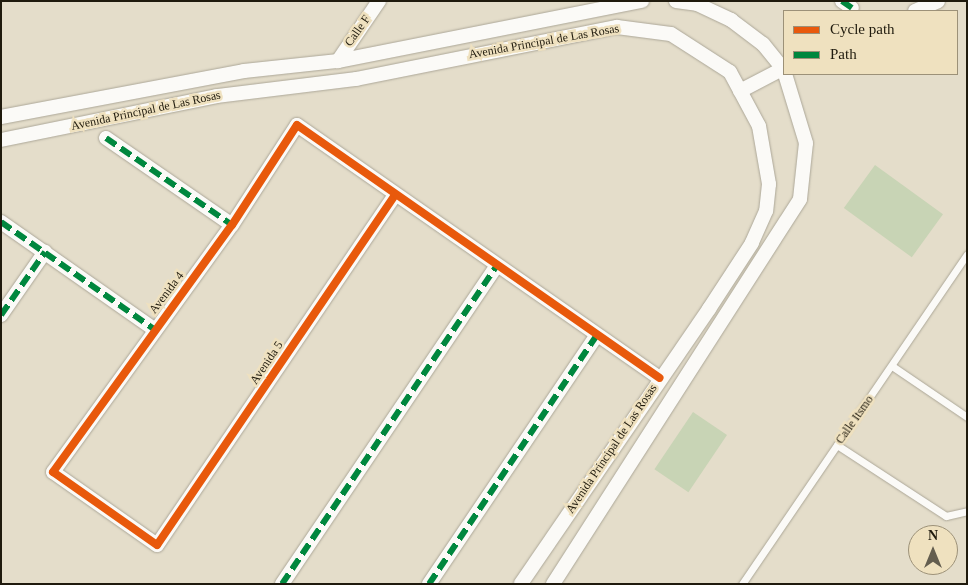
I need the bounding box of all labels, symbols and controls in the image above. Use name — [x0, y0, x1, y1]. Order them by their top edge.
legend — [783, 10, 958, 75]
street label: Calle F — [342, 13, 374, 49]
text: Cycle path — [830, 21, 895, 37]
street label: Avenida Principal de Las Rosas — [468, 22, 620, 62]
text: Path — [830, 46, 857, 62]
street label: Avenida Principal de Las Rosas — [70, 88, 222, 134]
street label: Avenida 4 — [147, 269, 187, 317]
street label: Avenida 5 — [247, 339, 287, 387]
street label: Avenida Principal de Las Rosas — [563, 382, 661, 516]
street label: Calle Itsmo — [833, 393, 877, 447]
north arrow — [908, 525, 958, 575]
text: N — [928, 528, 938, 543]

